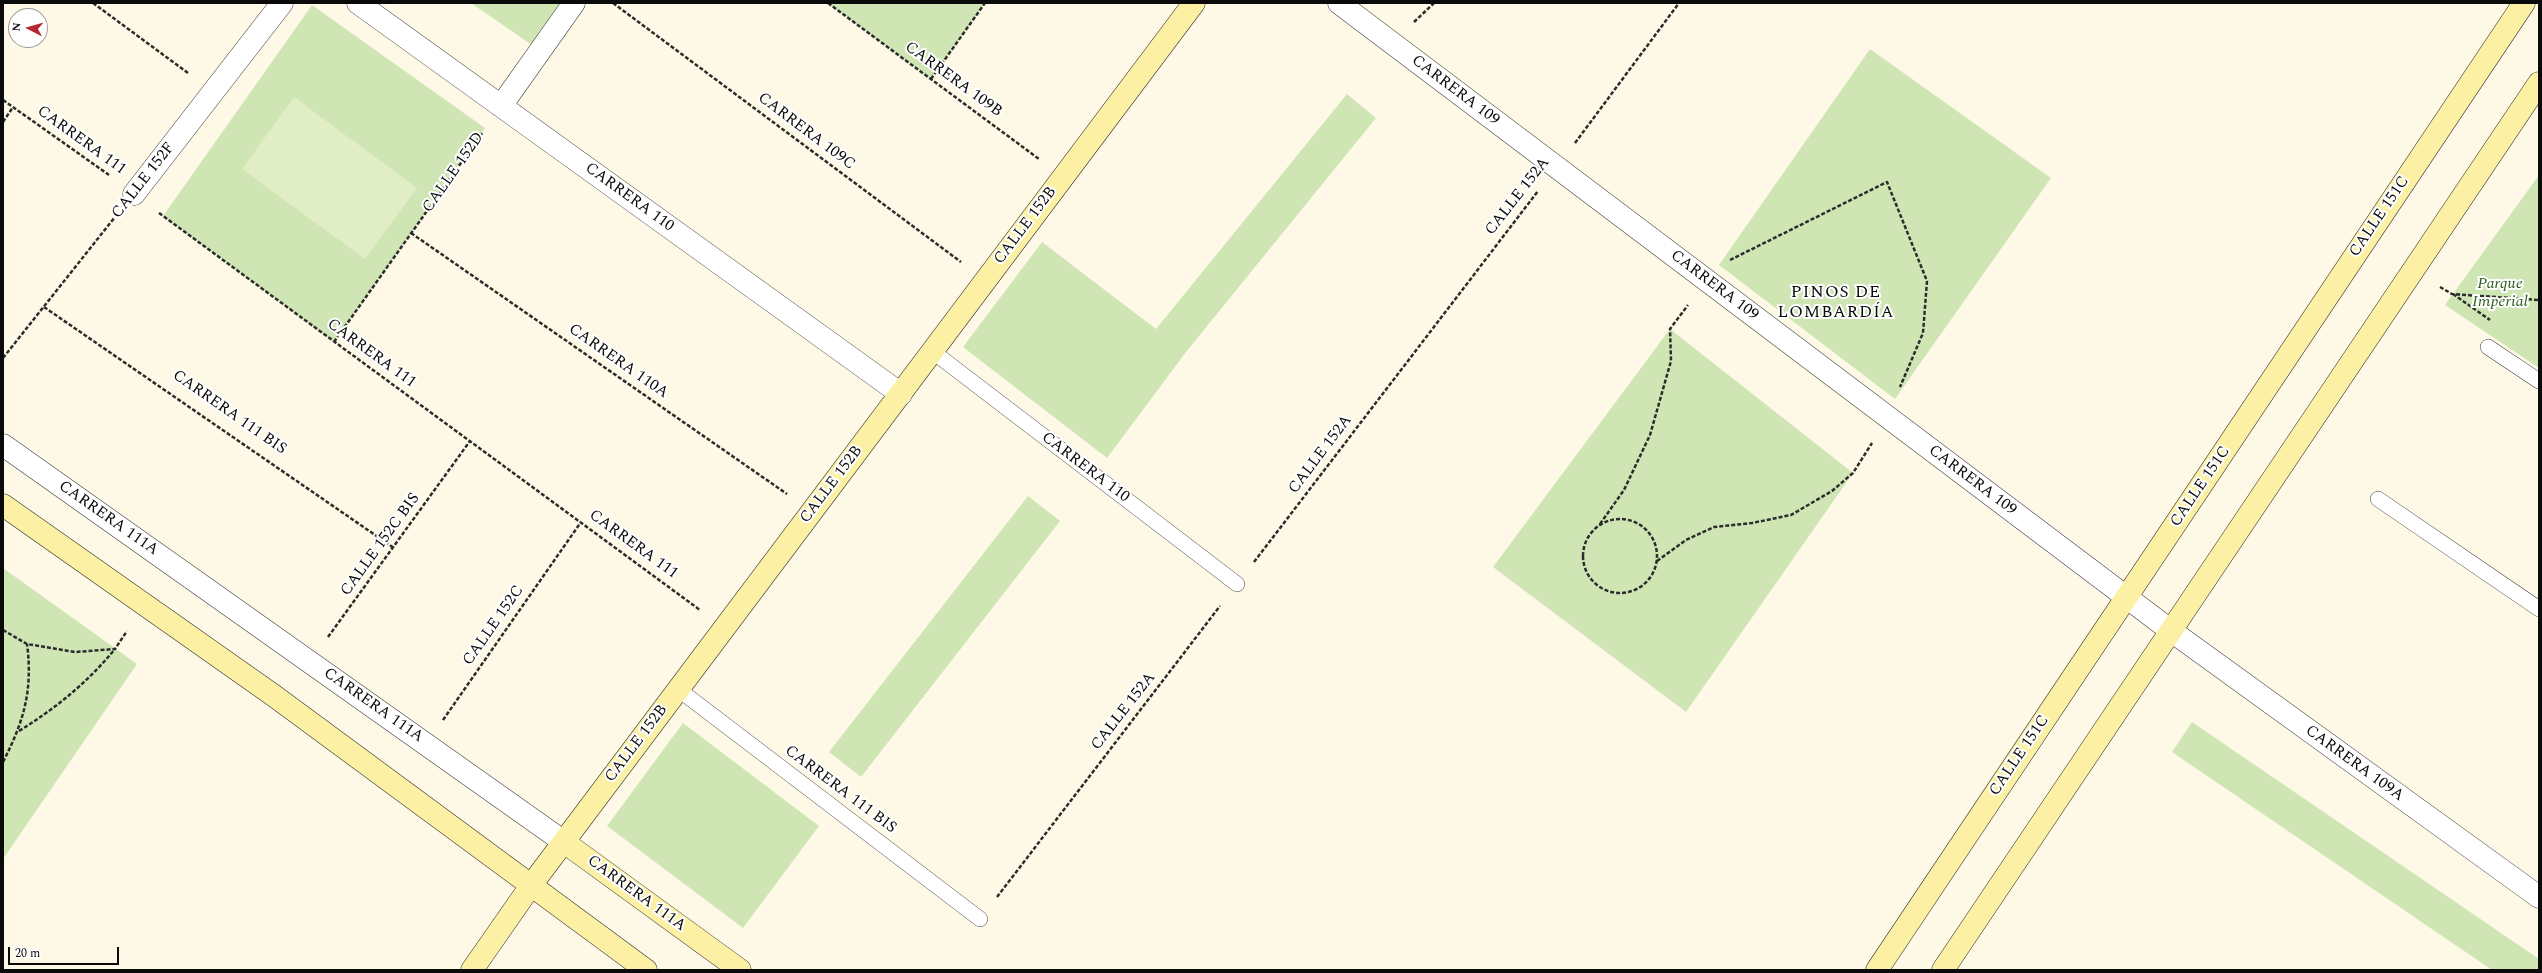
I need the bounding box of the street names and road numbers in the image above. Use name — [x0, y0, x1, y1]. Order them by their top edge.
street label: CARRERA 109B — [900, 38, 1006, 122]
street label: CARRERA 109 — [1407, 52, 1503, 130]
street label: CARRERA 109C — [753, 89, 859, 175]
street label: CARRERA 111 — [33, 102, 129, 180]
street label: CALLE 152D — [419, 129, 489, 217]
street label: CALLE 152F — [108, 139, 180, 223]
street label: CALLE 152A — [1482, 154, 1554, 240]
street label: CARRERA 110 — [581, 159, 677, 237]
street label: CALLE 151C — [2346, 173, 2414, 261]
street label: CALLE 152B — [991, 183, 1061, 269]
street label: CARRERA 109 — [1666, 247, 1762, 325]
street label: CARRERA 111 — [323, 315, 419, 393]
street label: CARRERA 110A — [564, 320, 672, 404]
street label: CARRERA 111 BIS — [168, 367, 290, 459]
street label: CALLE 152A — [1285, 412, 1357, 498]
street label: CARRERA 110 — [1037, 429, 1133, 507]
street label: CALLE 152B — [797, 442, 867, 528]
street label: CARRERA 109 — [1924, 442, 2020, 520]
street label: CALLE 151C — [2167, 443, 2235, 531]
street label: CARRERA 111A — [54, 477, 162, 561]
street label: CALLE 152C BIS — [337, 490, 425, 600]
street label: CARRERA 111 — [585, 506, 681, 584]
street label: CALLE 152C — [459, 582, 529, 670]
street label: CARRERA 111A — [319, 664, 427, 748]
street label: CALLE 152A — [1088, 669, 1160, 755]
street label: CALLE 152B — [602, 701, 672, 787]
street label: CALLE 151C — [1986, 712, 2054, 800]
street label: CARRERA 109A — [2301, 722, 2407, 806]
street label: CARRERA 111 BIS — [780, 742, 900, 838]
street label: CARRERA 111A — [583, 852, 689, 936]

